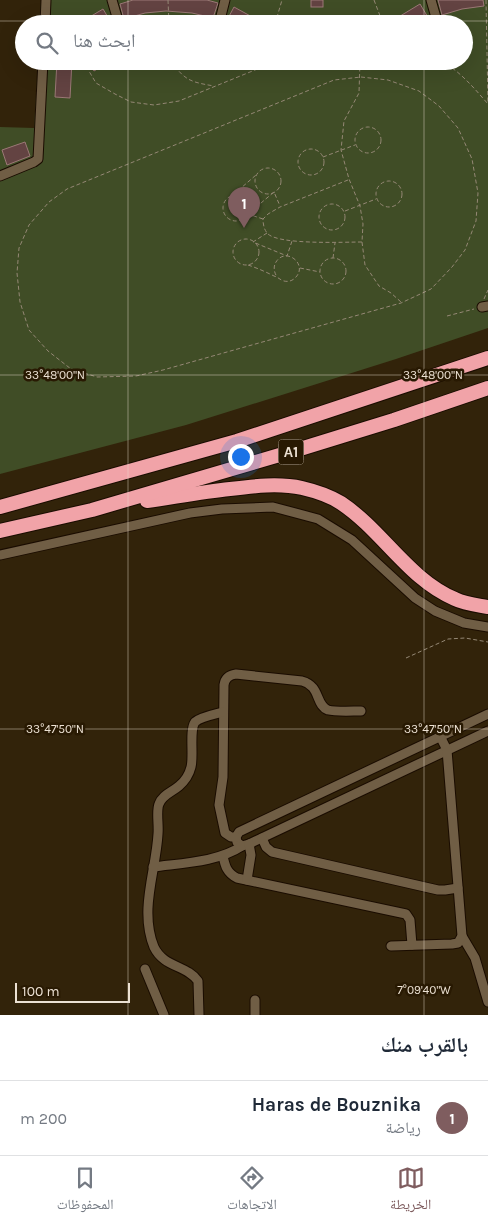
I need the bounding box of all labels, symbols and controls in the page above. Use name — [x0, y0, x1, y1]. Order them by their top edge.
search box — [15, 15, 473, 70]
icon: search — [33, 29, 61, 57]
text: ابحث هنا — [73, 30, 135, 52]
pin: 1 — [228, 187, 260, 228]
text: 33°48'00"N — [25, 368, 85, 382]
text: 33°48'00"N — [403, 368, 463, 382]
road number: A1 — [278, 440, 304, 464]
your location — [228, 444, 254, 470]
text: 33°47'50"N — [26, 722, 84, 736]
text: 33°47'50"N — [404, 722, 462, 736]
scale bar — [15, 980, 130, 1003]
text: 100 m — [22, 983, 60, 1000]
text: 7°09'40"W — [397, 983, 451, 997]
text: بالقرب منك — [381, 1033, 468, 1057]
text: Haras de Bouznika — [252, 1094, 421, 1116]
text: 200 m — [20, 1109, 67, 1128]
text: 1 — [449, 1109, 455, 1128]
text: رياضة — [385, 1118, 421, 1137]
tab: المحفوظات — [57, 1164, 114, 1218]
tab: الاتجاهات — [227, 1164, 277, 1218]
tab: الخريطة — [390, 1164, 431, 1218]

